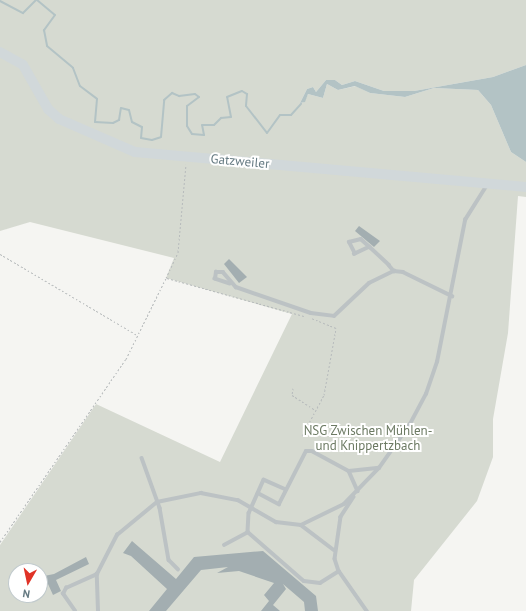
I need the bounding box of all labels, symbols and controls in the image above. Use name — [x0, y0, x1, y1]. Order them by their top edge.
street label: Gatzweiler — [210, 152, 270, 172]
park label: NSG Zwischen Mühlen- und Knippertzbach — [303, 424, 433, 455]
north arrow — [8, 563, 48, 603]
text: N — [22, 586, 31, 601]

